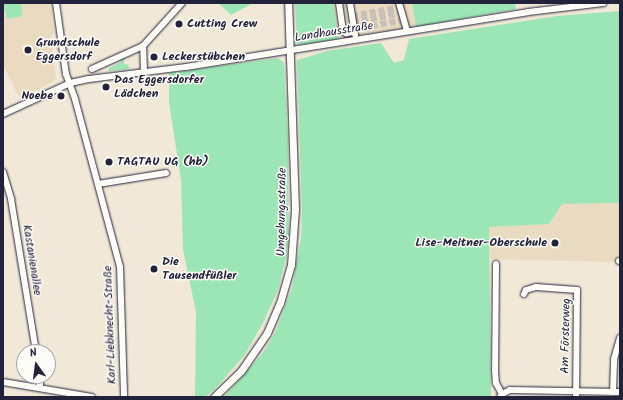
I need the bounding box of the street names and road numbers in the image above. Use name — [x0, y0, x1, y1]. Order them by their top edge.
street label: Landhausstraße — [294, 19, 374, 45]
street label: Umgehungsstraße — [274, 167, 290, 257]
street label: Kastanienallee — [19, 224, 45, 296]
street label: Karl-Liebknecht-Straße — [101, 265, 119, 385]
street label: Am Försterweg — [558, 298, 574, 374]

